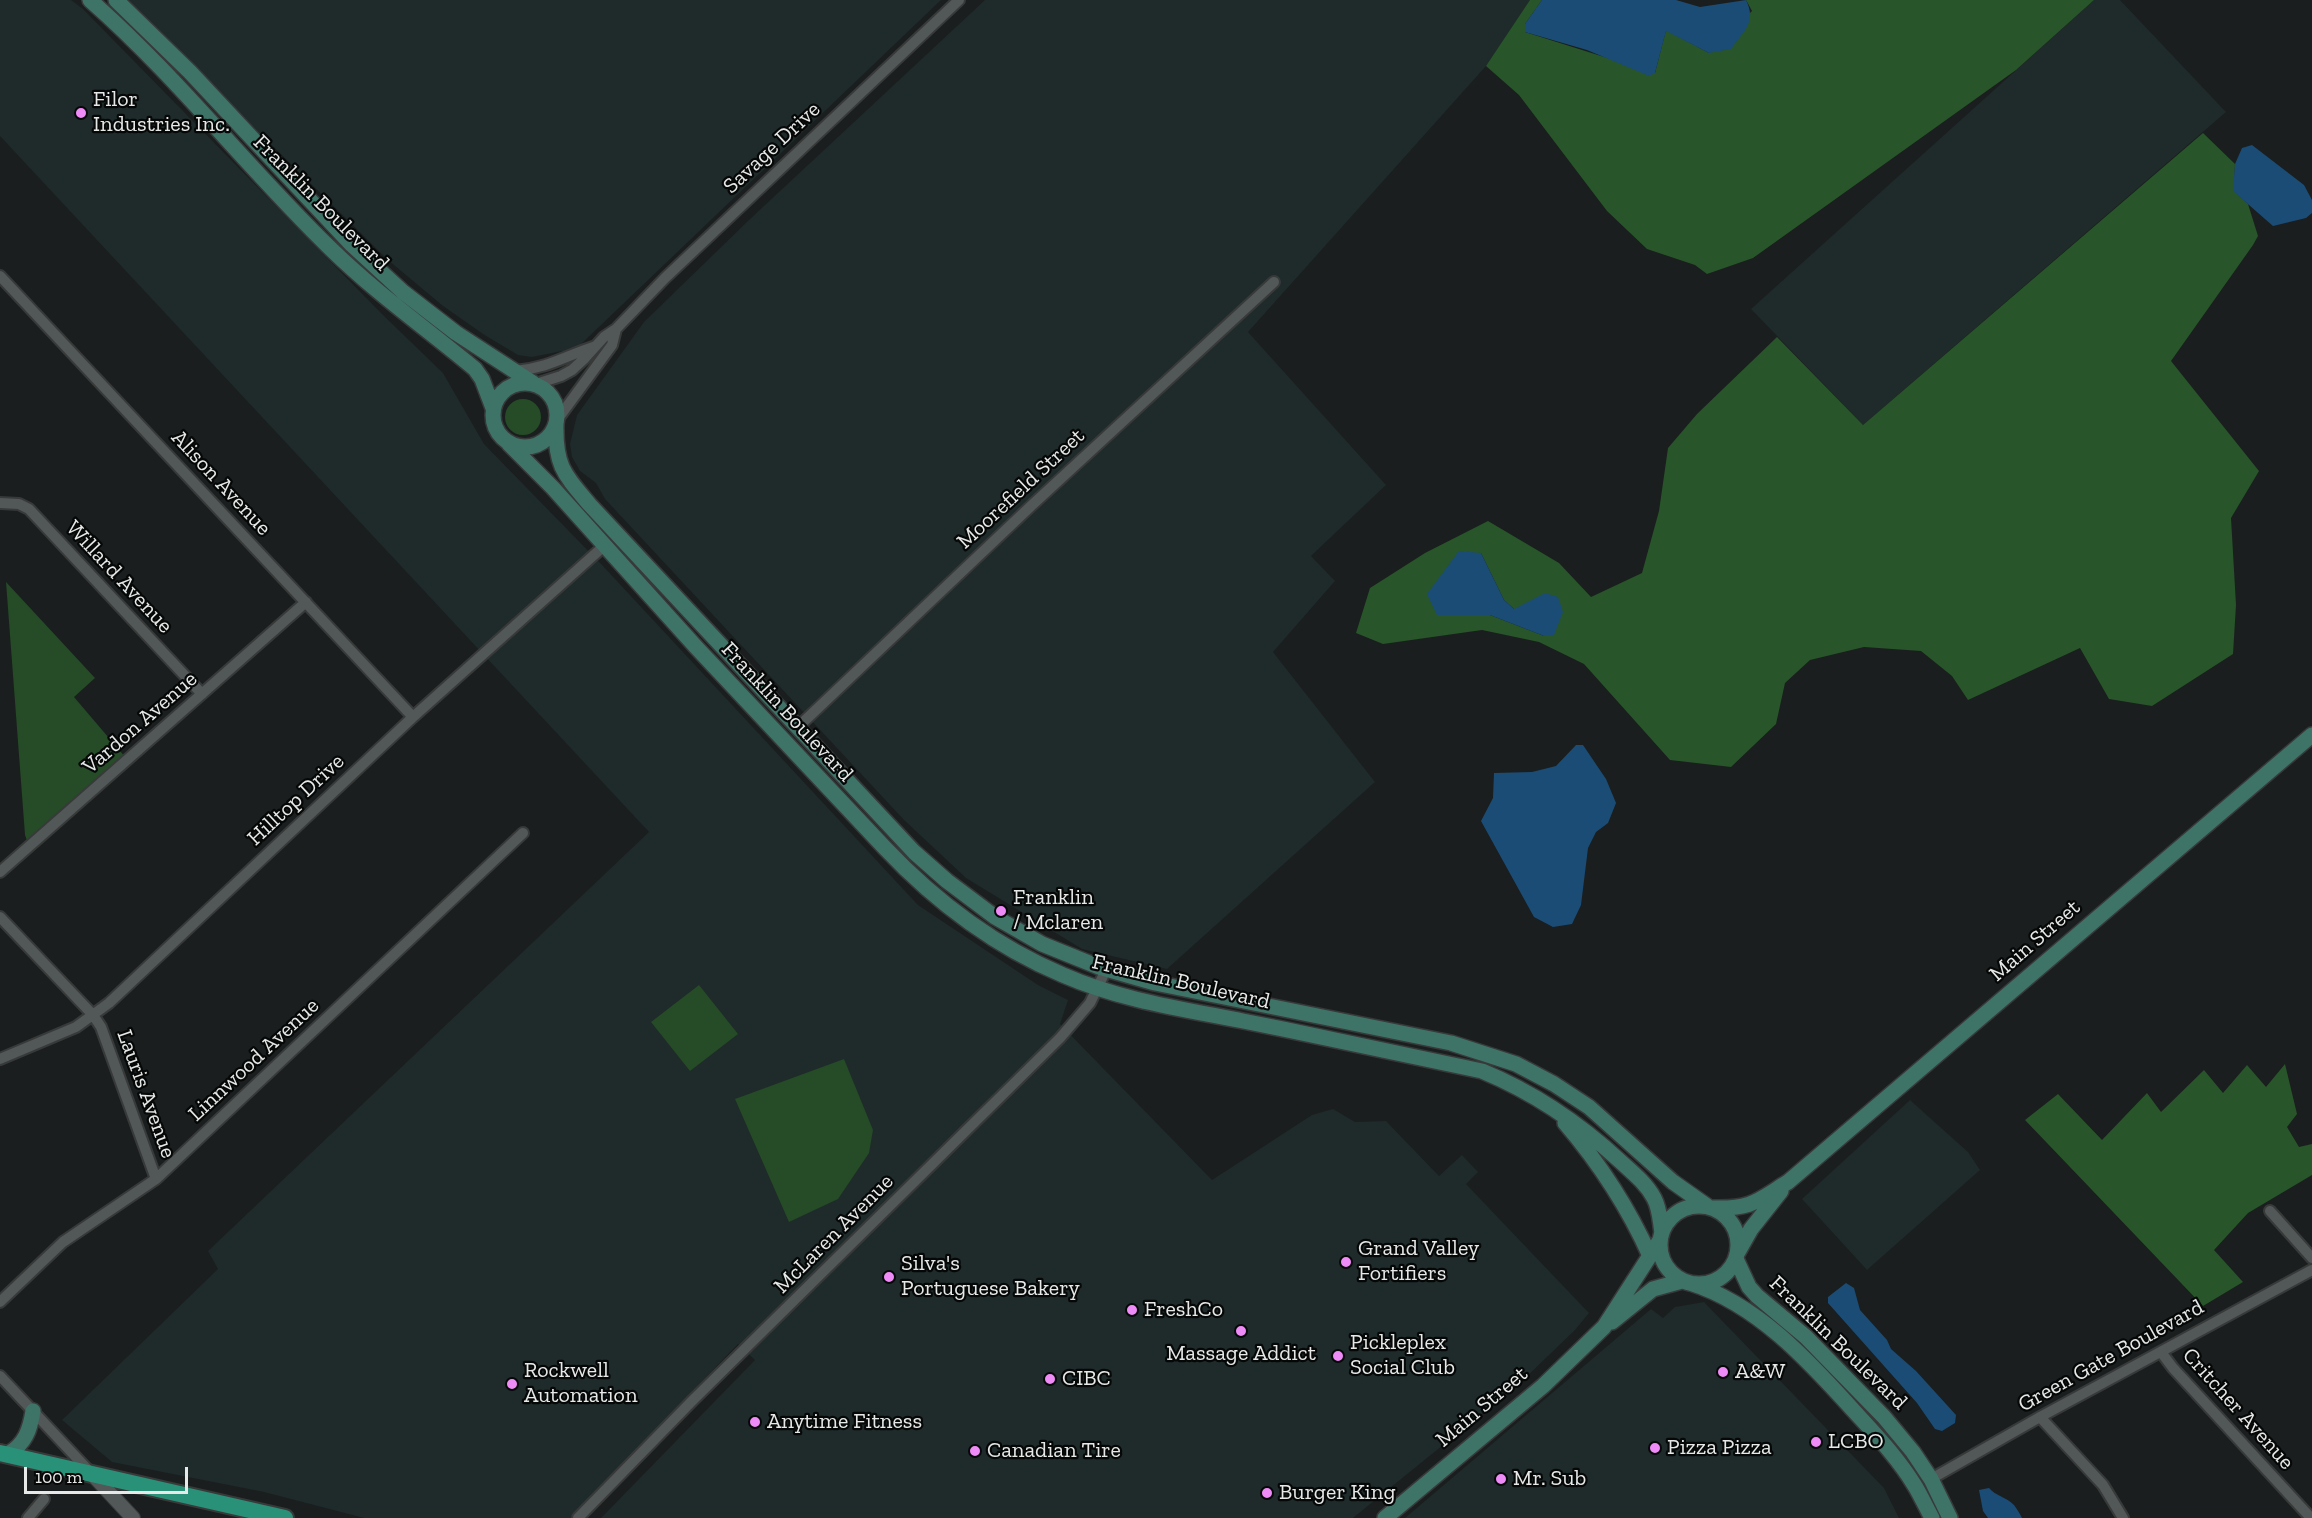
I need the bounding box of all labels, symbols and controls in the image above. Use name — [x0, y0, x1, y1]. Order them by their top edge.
place label: Filor Industries Inc. — [93, 87, 230, 138]
street label: Savage Drive — [718, 96, 826, 200]
marker: Filor Industries Inc. — [74, 106, 88, 120]
street label: Franklin Boulevard — [247, 129, 395, 277]
street label: Moorefield Street — [952, 423, 1090, 555]
street label: Alison Avenue — [165, 425, 277, 541]
street label: Willard Avenue — [60, 515, 178, 639]
street label: Franklin Boulevard — [715, 637, 859, 787]
street label: Vardon Avenue — [77, 666, 203, 780]
street label: Hilltop Drive — [242, 748, 350, 852]
place label: Franklin / Mclaren — [1013, 885, 1103, 936]
street label: Main Street — [1984, 894, 2086, 988]
marker: Franklin / Mclaren — [994, 904, 1008, 918]
street label: Franklin Boulevard — [1090, 949, 1272, 1015]
street label: Linnwood Avenue — [183, 993, 325, 1127]
street label: Lauris Avenue — [111, 1026, 181, 1162]
street label: McLaren Avenue — [769, 1169, 899, 1299]
place label: Grand Valley Fortifiers — [1358, 1236, 1479, 1288]
place label: Silva's Portuguese Bakery — [901, 1251, 1080, 1302]
marker: Grand Valley Fortifiers — [1339, 1255, 1353, 1269]
marker: Silva's Portuguese Bakery — [882, 1270, 896, 1284]
street label: Franklin Boulevard — [1763, 1270, 1913, 1416]
street label: Green Gate Boulevard — [2014, 1294, 2208, 1418]
place label: FreshCo — [1144, 1297, 1223, 1323]
marker: FreshCo — [1125, 1303, 1139, 1317]
marker: Massage Addict — [1234, 1324, 1248, 1338]
place label: Pickleplex Social Club — [1350, 1330, 1455, 1382]
place label: Massage Addict — [1166, 1341, 1316, 1367]
street label: Critcher Avenue — [2176, 1343, 2300, 1475]
marker: Pickleplex Social Club — [1331, 1349, 1345, 1363]
place label: Rockwell Automation — [524, 1358, 637, 1410]
place label: A&W — [1735, 1359, 1785, 1385]
street label: Main Street — [1431, 1361, 1533, 1453]
marker: A&W — [1716, 1365, 1730, 1379]
place label: CIBC — [1062, 1366, 1111, 1392]
marker: CIBC — [1043, 1372, 1057, 1386]
marker: Rockwell Automation — [505, 1377, 519, 1391]
place label: Anytime Fitness — [767, 1409, 922, 1435]
marker: Anytime Fitness — [748, 1415, 762, 1429]
place label: LCBO — [1828, 1429, 1884, 1455]
place label: Pizza Pizza — [1667, 1435, 1772, 1461]
marker: LCBO — [1809, 1435, 1823, 1449]
place label: Canadian Tire — [987, 1438, 1121, 1464]
marker: Pizza Pizza — [1648, 1441, 1662, 1455]
marker: Canadian Tire — [968, 1444, 982, 1458]
scale bar — [27, 1455, 190, 1493]
text: 100 m — [35, 1466, 82, 1488]
place label: Mr. Sub — [1513, 1466, 1586, 1492]
marker: Mr. Sub — [1494, 1472, 1508, 1486]
place label: Burger King — [1279, 1480, 1395, 1506]
marker: Burger King — [1260, 1486, 1274, 1500]

